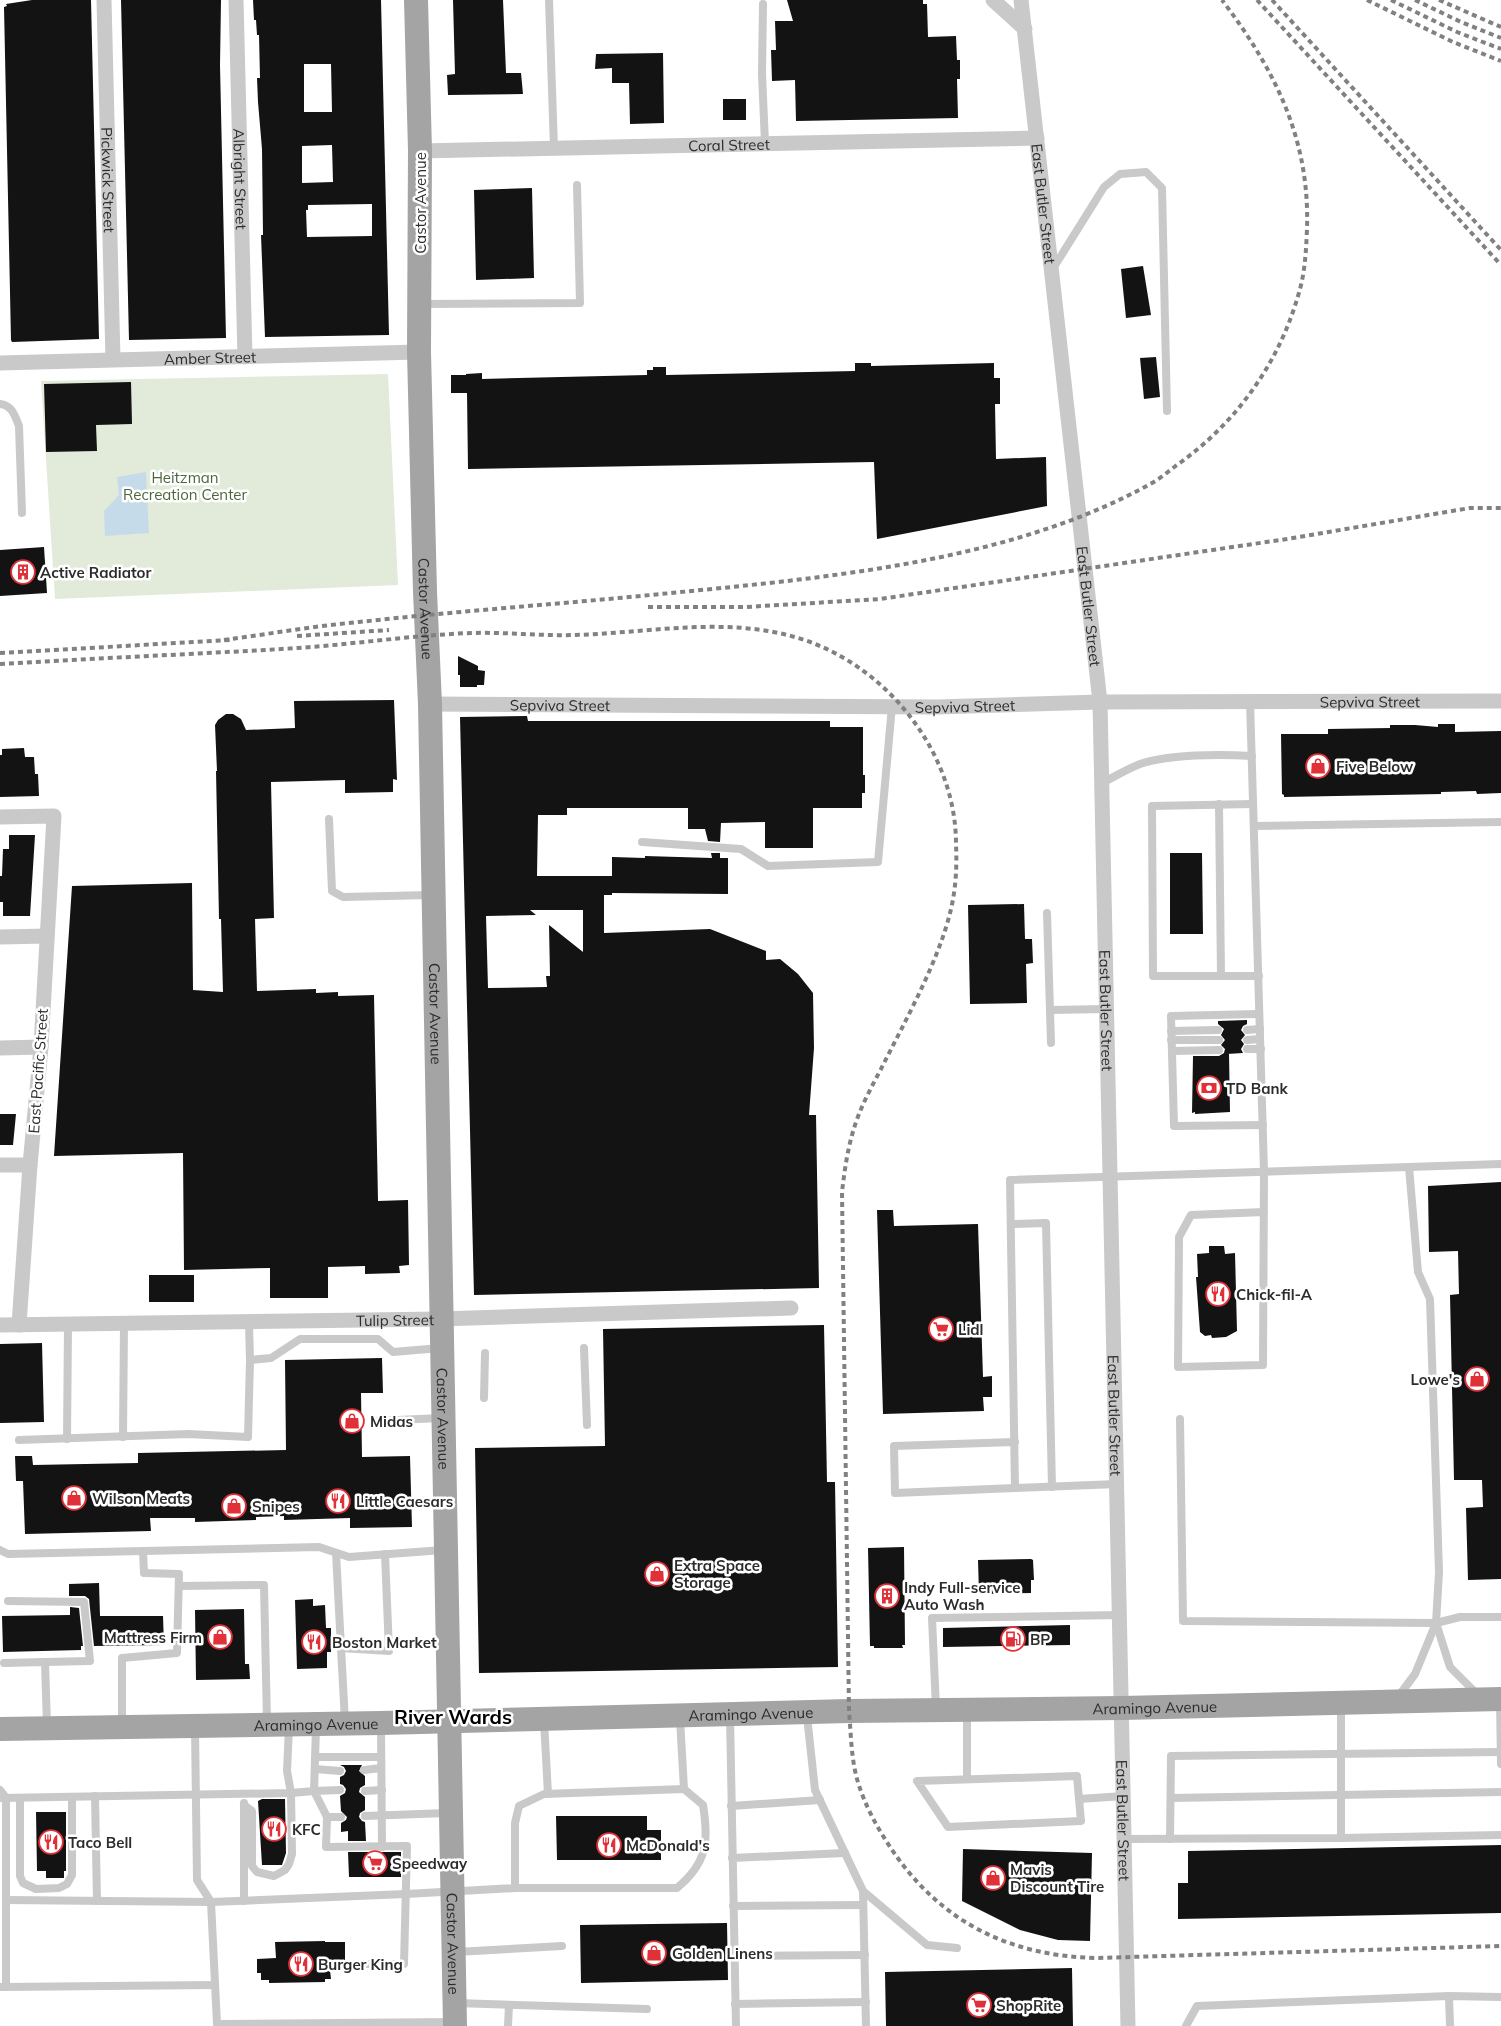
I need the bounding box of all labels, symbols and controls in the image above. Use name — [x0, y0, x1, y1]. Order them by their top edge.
street label: Pickwick Street — [98, 127, 119, 233]
street label: Albright Street — [230, 128, 251, 230]
street label: Coral Street — [688, 134, 770, 155]
street label: East Butler Street — [1028, 142, 1060, 265]
street label: Castor Avenue — [411, 152, 430, 254]
street label: Amber Street — [164, 347, 256, 368]
park label: Heitzman Recreation Center — [123, 468, 247, 504]
street label: East Butler Street — [1073, 545, 1105, 667]
street label: Castor Avenue — [415, 558, 438, 660]
building icon: Active Radiator — [10, 559, 36, 585]
place label: Active Radiator — [40, 563, 151, 582]
street label: Sepviva Street — [1320, 692, 1420, 711]
street label: Sepviva Street — [510, 695, 610, 715]
street label: Sepviva Street — [915, 695, 1015, 717]
shop icon: Five Below — [1305, 753, 1331, 779]
place label: Five Below — [1336, 757, 1414, 776]
street label: East Butler Street — [1096, 950, 1117, 1071]
street label: Castor Avenue — [425, 963, 446, 1065]
street label: East Pacific Street — [24, 1008, 52, 1134]
bank icon: TD Bank — [1196, 1075, 1222, 1101]
place label: TD Bank — [1226, 1079, 1289, 1098]
restaurant icon: Chick-fil-A — [1205, 1281, 1231, 1307]
place label: Chick-fil-A — [1236, 1285, 1313, 1304]
street label: Tulip Street — [356, 1310, 434, 1330]
supermarket icon: Lidl — [928, 1316, 954, 1342]
place label: Lidl — [958, 1320, 984, 1339]
street label: East Butler Street — [1104, 1355, 1126, 1476]
shop icon: Lowe's — [1464, 1366, 1490, 1392]
street label: Castor Avenue — [433, 1368, 454, 1470]
place label: Lowe's — [1410, 1370, 1460, 1389]
shop icon: Midas — [339, 1408, 365, 1434]
place label: Midas — [370, 1412, 413, 1431]
shop icon: Wilson Meats — [61, 1485, 87, 1511]
restaurant icon: Little Caesars — [325, 1488, 351, 1514]
place label: Wilson Meats — [92, 1489, 190, 1508]
place label: Little Caesars — [356, 1492, 453, 1511]
shop icon: Snipes — [221, 1493, 247, 1519]
place label: Snipes — [252, 1497, 300, 1516]
place label: Extra Space Storage — [674, 1556, 760, 1592]
shop icon: Extra Space Storage — [644, 1561, 670, 1587]
place label: Indy Full-service Auto Wash — [904, 1578, 1020, 1614]
building icon: Indy Full-service Auto Wash — [874, 1583, 900, 1609]
shop icon: Mattress Firm — [207, 1624, 233, 1650]
fuel station icon: BP — [1000, 1626, 1026, 1652]
place label: Mattress Firm — [104, 1628, 202, 1647]
restaurant icon: Boston Market — [301, 1629, 327, 1655]
place label: BP — [1030, 1630, 1050, 1649]
place label: Boston Market — [332, 1633, 437, 1652]
street label: Aramingo Avenue — [1092, 1696, 1217, 1718]
street label: Aramingo Avenue — [688, 1702, 813, 1725]
district label: River Wards — [394, 1704, 512, 1729]
street label: Aramingo Avenue — [253, 1714, 379, 1735]
street label: East Butler Street — [1113, 1760, 1134, 1881]
restaurant icon: KFC — [261, 1816, 287, 1842]
place label: KFC — [292, 1820, 321, 1839]
restaurant icon: Taco Bell — [38, 1829, 64, 1855]
restaurant icon: McDonald's — [596, 1832, 622, 1858]
place label: Taco Bell — [68, 1833, 132, 1852]
place label: McDonald's — [626, 1836, 710, 1855]
supermarket icon: Speedway — [362, 1850, 388, 1876]
place label: Speedway — [392, 1854, 468, 1873]
place label: Mavis Discount Tire — [1010, 1860, 1104, 1896]
shop icon: Mavis Discount Tire — [980, 1865, 1006, 1891]
street label: Castor Avenue — [443, 1892, 464, 1995]
shop icon: Golden Linens — [641, 1940, 667, 1966]
place label: Golden Linens — [672, 1944, 773, 1963]
restaurant icon: Burger King — [288, 1951, 314, 1977]
place label: Burger King — [318, 1955, 403, 1974]
supermarket icon: ShopRite — [966, 1992, 992, 2018]
place label: ShopRite — [996, 1996, 1061, 2015]

